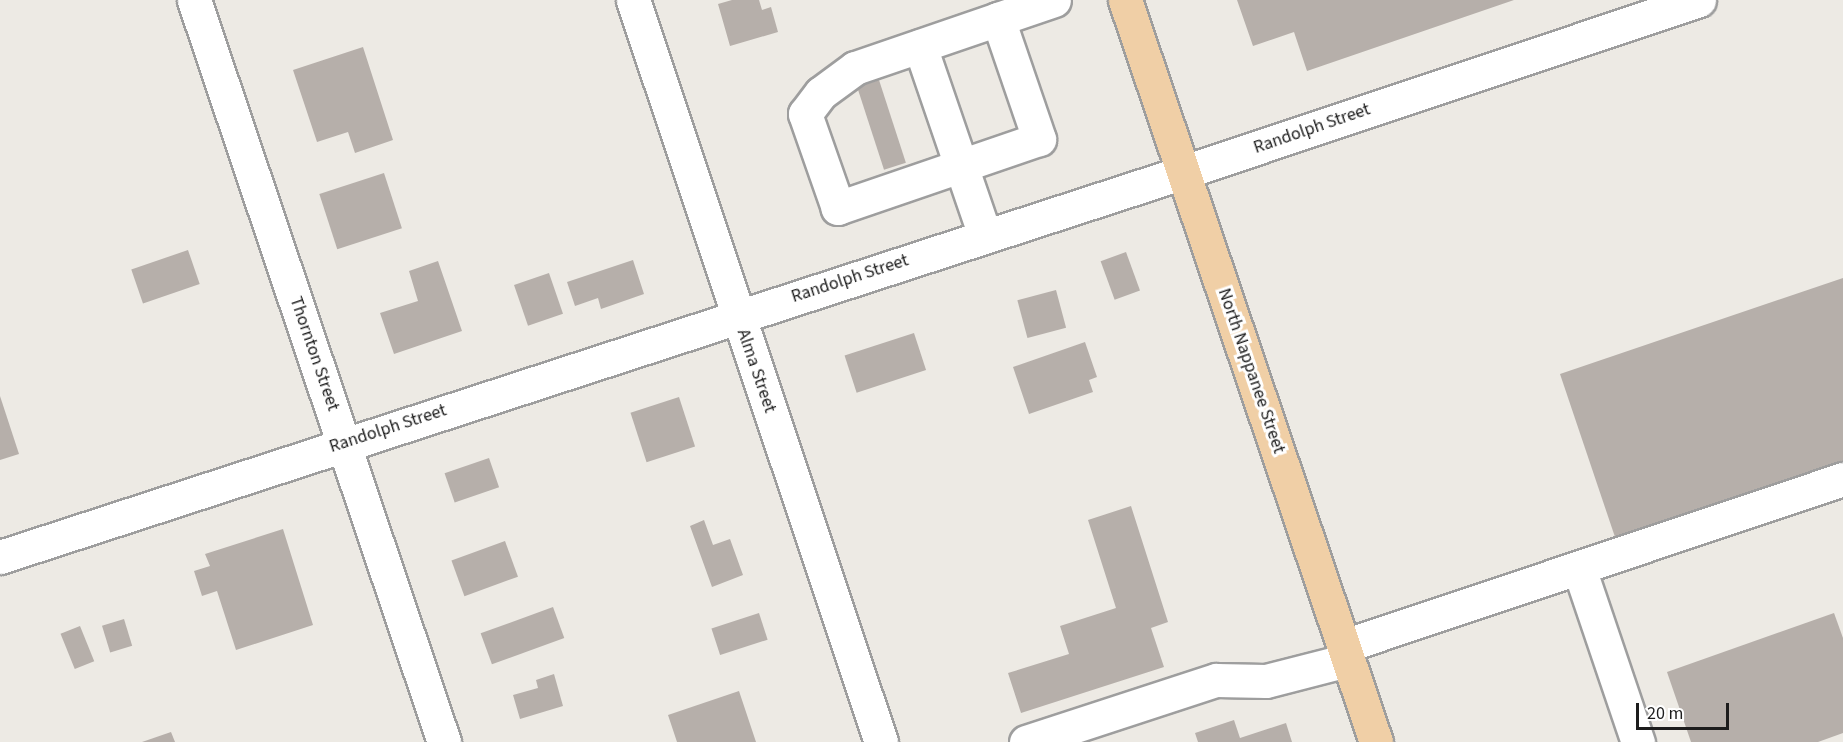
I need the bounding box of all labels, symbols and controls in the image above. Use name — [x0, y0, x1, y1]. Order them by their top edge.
street label: Randolph Street — [1251, 99, 1373, 159]
street label: Randolph Street — [789, 250, 911, 308]
street label: North Nappanee Street — [1213, 286, 1289, 456]
street label: Thornton Street — [284, 294, 344, 414]
street label: Alma Street — [732, 326, 780, 416]
street label: Randolph Street — [327, 400, 449, 458]
scale bar — [1639, 691, 1732, 729]
text: 20 m — [1647, 701, 1683, 726]

